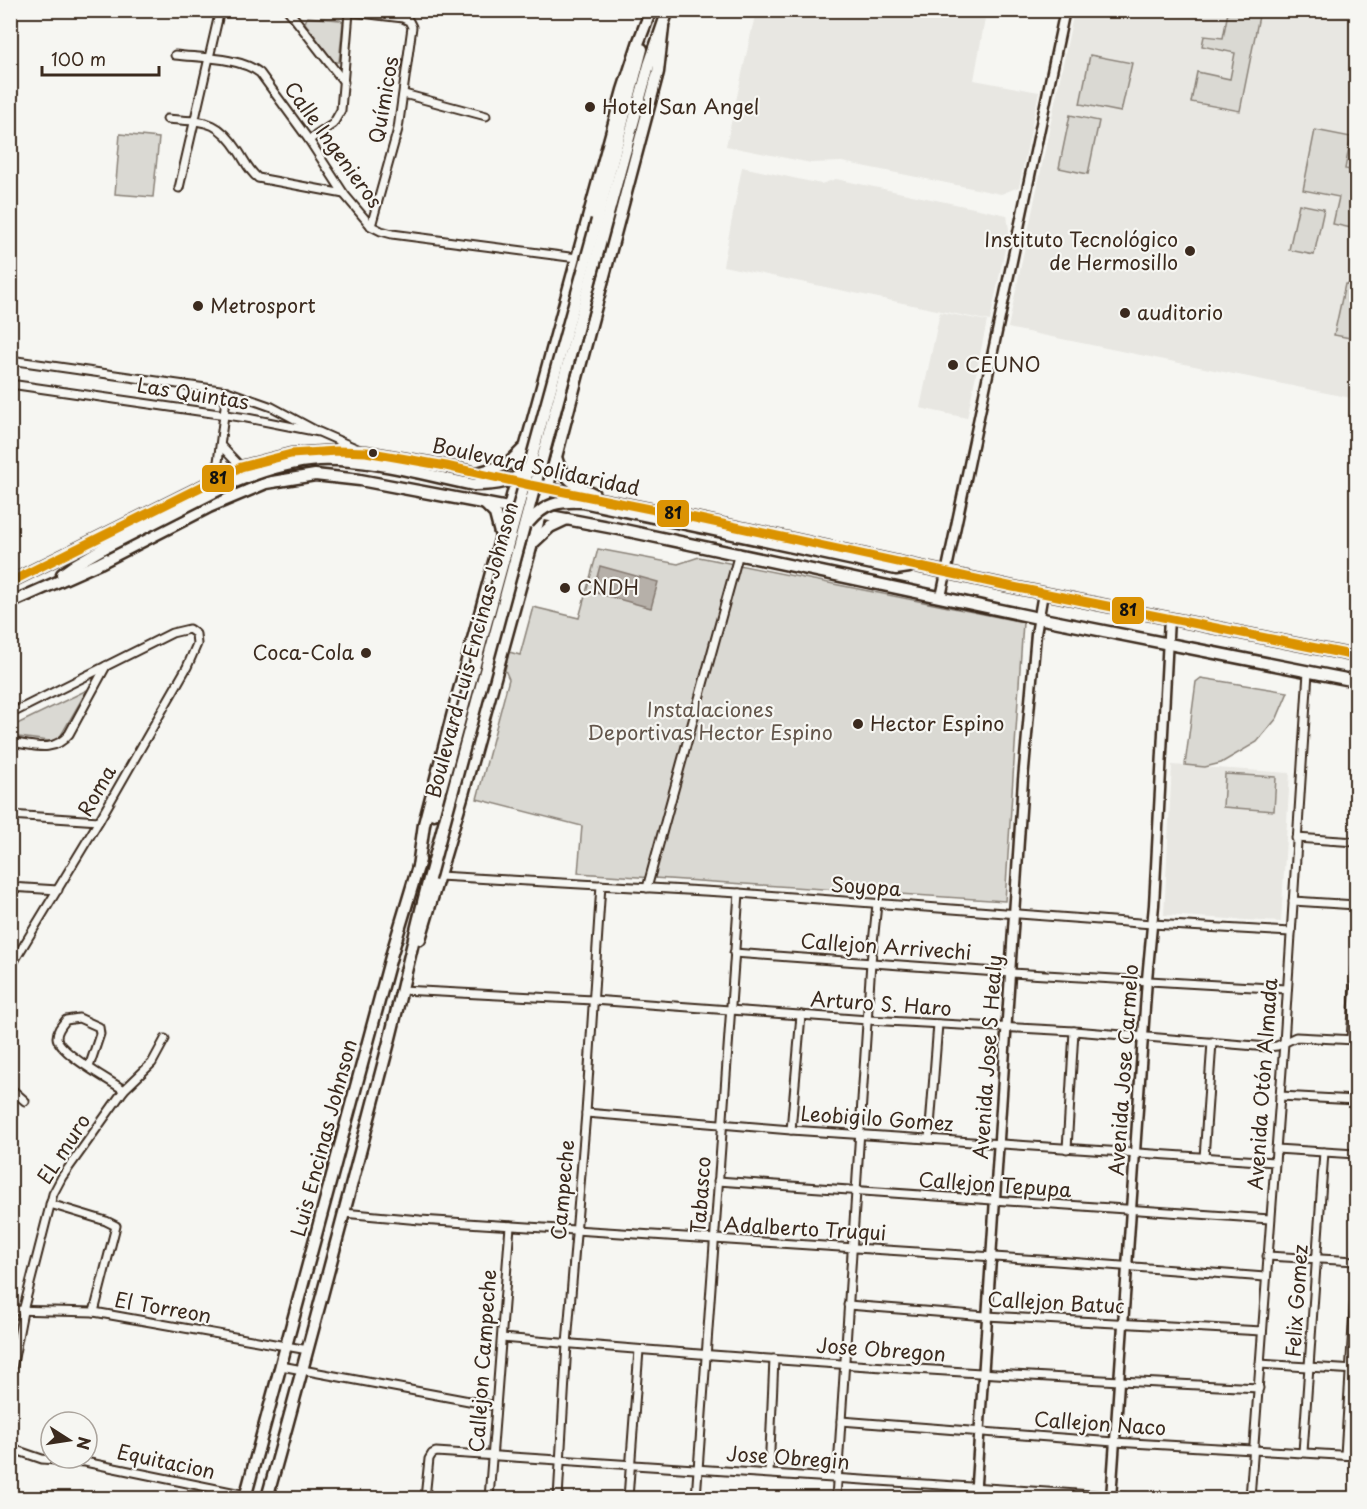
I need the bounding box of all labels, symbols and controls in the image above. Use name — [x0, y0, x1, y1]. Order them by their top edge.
scale bar — [42, 39, 159, 77]
text: 100 m — [51, 45, 106, 72]
street label: Químicos — [361, 54, 405, 146]
street label: Calle Ingenieros — [277, 75, 390, 214]
place label: Hotel San Angel — [602, 91, 760, 121]
marker: Hotel San Angel — [583, 100, 597, 114]
place label: Instituto Tecnológico de Hermosillo — [984, 224, 1178, 277]
marker: Instituto Tecnológico de Hermosillo — [1183, 244, 1197, 258]
place label: Metrosport — [210, 290, 316, 320]
place label: auditorio — [1137, 297, 1223, 327]
marker: Metrosport — [191, 299, 205, 313]
marker: auditorio — [1118, 306, 1132, 320]
place label: CEUNO — [965, 349, 1041, 379]
marker: CEUNO — [946, 358, 960, 372]
street label: Las Quintas — [135, 369, 251, 417]
street label: Boulevard Solidaridad — [430, 429, 643, 503]
unlabelled marker — [367, 447, 379, 459]
line badge: 81 — [201, 464, 235, 493]
text: 81 — [209, 465, 227, 489]
street label: Boulevard Luis Encinas Johnson — [417, 498, 525, 801]
line badge: 81 — [656, 499, 690, 528]
text: 81 — [664, 500, 682, 524]
place label: CNDH — [577, 572, 639, 602]
marker: CNDH — [558, 581, 572, 595]
line badge: 81 — [1111, 596, 1145, 625]
text: 81 — [1119, 597, 1137, 621]
place label: Coca-Cola — [253, 637, 355, 667]
marker: Coca-Cola — [359, 646, 373, 660]
park label: Instalaciones Deportivas Hector Espino — [587, 694, 833, 747]
place label: Hector Espino — [870, 708, 1004, 738]
marker: Hector Espino — [851, 717, 865, 731]
street label: Roma — [69, 759, 123, 822]
street label: Soyopa — [830, 869, 903, 903]
street label: Callejon Arrivechi — [800, 925, 973, 967]
street label: Avenida Jose S Healy — [965, 954, 1009, 1160]
street label: Avenida Jose Carmelo — [1101, 963, 1145, 1177]
street label: Avenida Otón Almada — [1240, 977, 1284, 1191]
street label: Arturo S. Haro — [809, 983, 953, 1023]
street label: Luis Encinas Johnson — [282, 1036, 364, 1240]
street label: Leobigilo Gomez — [799, 1098, 955, 1138]
street label: EL muro — [29, 1107, 97, 1189]
street label: Campeche — [543, 1139, 581, 1241]
street label: Tabasco — [682, 1155, 718, 1235]
street label: Callejon Tepupa — [918, 1164, 1073, 1204]
street label: Adalberto Truqui — [723, 1209, 887, 1247]
street label: Felix Gomez — [1277, 1244, 1315, 1358]
street label: Callejon Campeche — [461, 1268, 503, 1453]
street label: Callejon Batuc — [987, 1283, 1125, 1321]
street label: El Torreon — [112, 1284, 214, 1330]
street label: Jose Obregon — [815, 1330, 947, 1368]
street label: Callejon Naco — [1033, 1403, 1167, 1443]
north arrow — [39, 1410, 99, 1470]
text: N — [72, 1435, 98, 1452]
street label: Equitacion — [114, 1436, 218, 1486]
street label: Jose Obregin — [725, 1438, 851, 1476]

